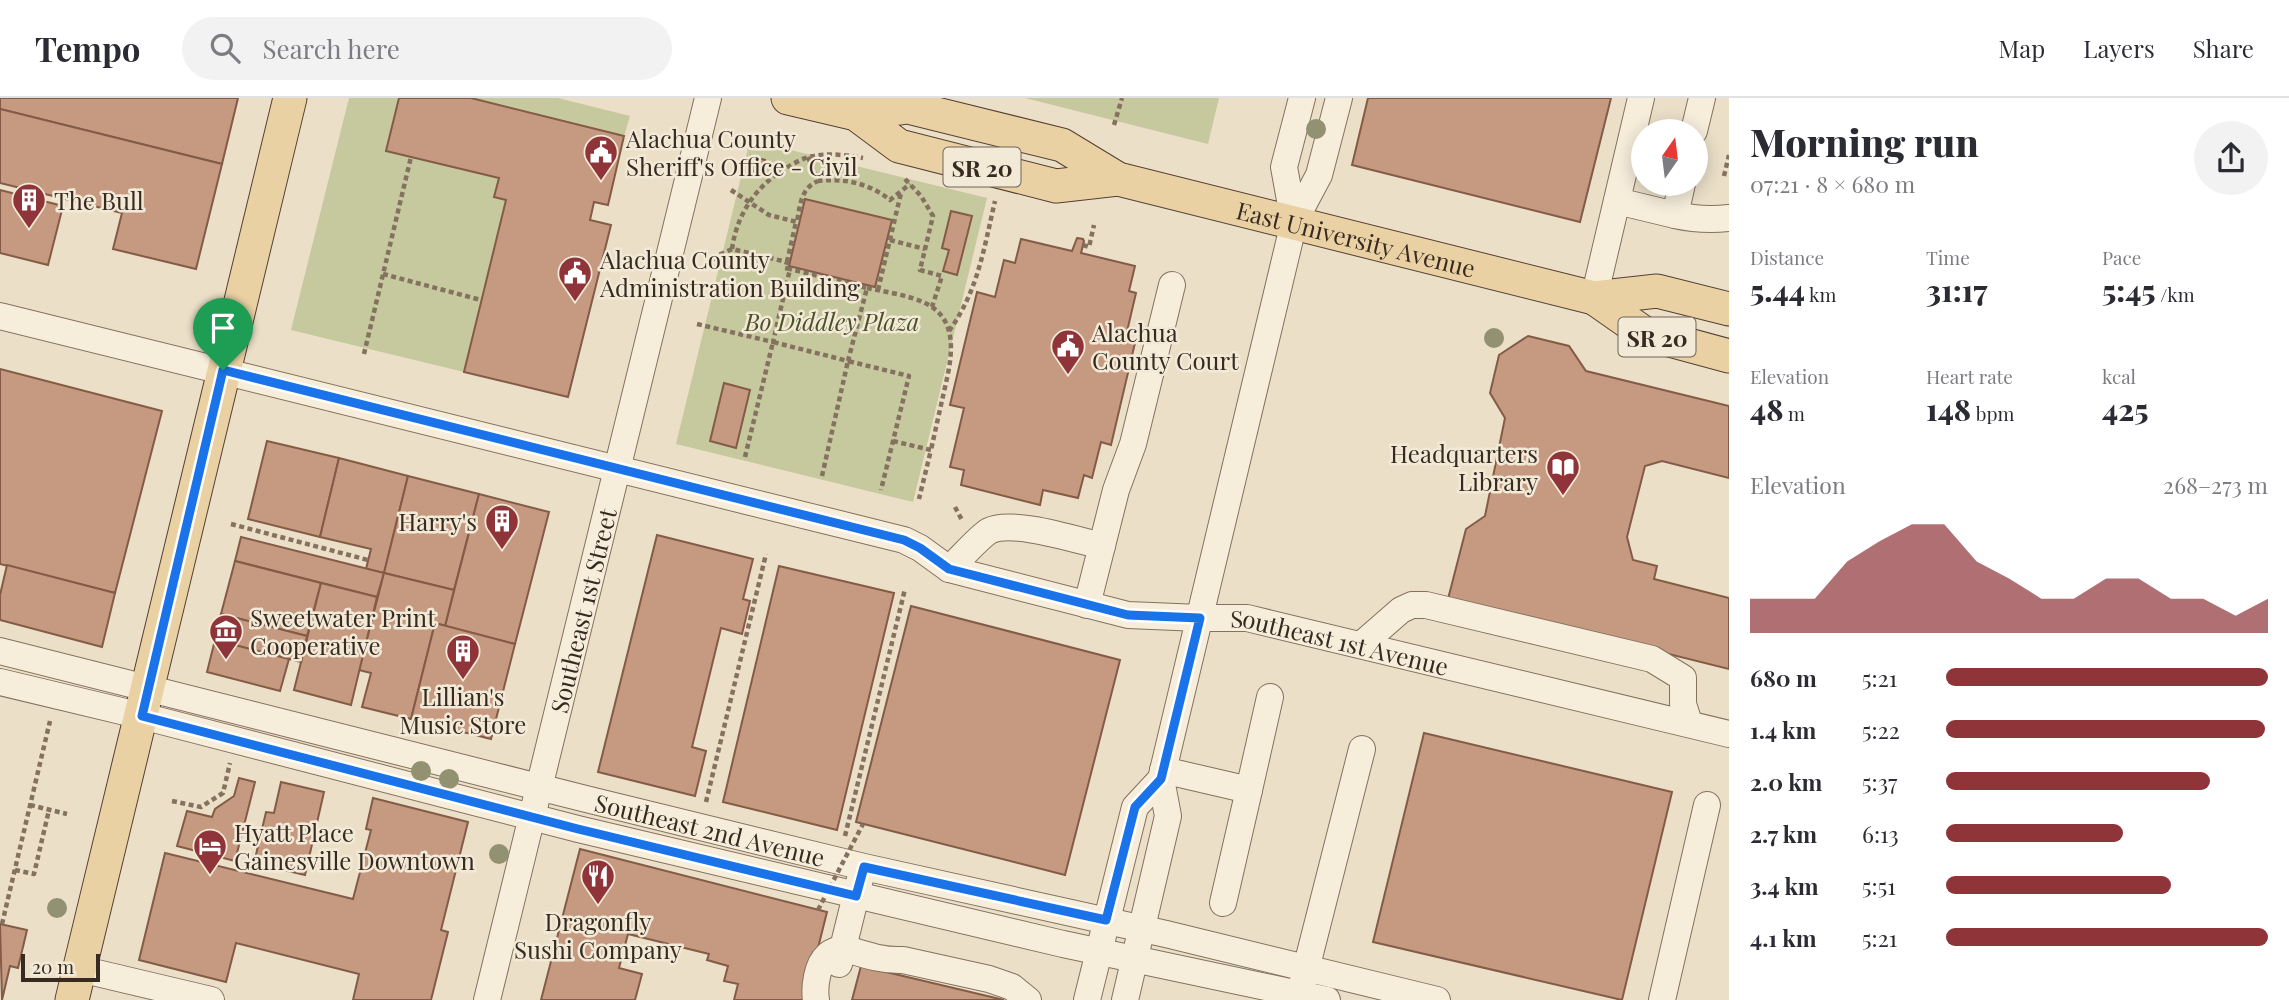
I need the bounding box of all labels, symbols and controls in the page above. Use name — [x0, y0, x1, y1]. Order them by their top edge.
search box — [182, 17, 672, 80]
text: Tempo — [35, 26, 140, 70]
icon: search — [206, 29, 244, 67]
text: Search here — [262, 31, 400, 66]
text: Map — [1999, 32, 2045, 64]
text: Layers — [2083, 32, 2155, 64]
text: Share — [2193, 32, 2254, 64]
text: Morning run — [1750, 116, 1979, 167]
north arrow — [1631, 119, 1708, 196]
map controls — [1631, 119, 1708, 196]
button: share — [2194, 121, 2268, 195]
place label: Alachua County Sheriff's Office - Civil — [625, 122, 858, 182]
public building icon: Alachua County Sheriff's Office - Civil — [582, 133, 620, 182]
road number: SR 20 — [944, 148, 1020, 186]
text: 07:21 · 8 × 680 m — [1750, 168, 1915, 199]
building icon: The Bull — [10, 181, 48, 230]
place label: The Bull — [54, 184, 144, 216]
street label: East University Avenue — [1233, 193, 1479, 284]
place label: Alachua County Administration Building — [599, 243, 860, 303]
text: Distance — [1750, 244, 1824, 270]
text: Time — [1926, 244, 1970, 270]
text: Pace — [2102, 244, 2141, 270]
public building icon: Alachua County Administration Building — [556, 254, 594, 303]
text: 5.44 — [1750, 270, 1805, 310]
text: 31:17 — [1926, 270, 1987, 310]
text: 5:45 — [2102, 270, 2156, 310]
text: km — [1805, 281, 1836, 307]
text: /km — [2156, 281, 2195, 307]
pin — [193, 298, 253, 370]
park label: Bo Diddley Plaza — [744, 305, 919, 337]
icon: arrive — [204, 309, 242, 347]
place label: Alachua County Court — [1091, 316, 1239, 376]
road number: SR 20 — [1618, 318, 1696, 356]
public building icon: Alachua County Court — [1049, 327, 1087, 376]
text: Elevation — [1750, 363, 1829, 389]
text: Heart rate — [1926, 363, 2013, 389]
text: kcal — [2102, 363, 2136, 389]
text: 48 — [1750, 389, 1783, 429]
text: 148 — [1926, 389, 1971, 429]
text: 425 — [2102, 389, 2149, 429]
text: m — [1783, 400, 1805, 426]
text: bpm — [1971, 400, 2014, 426]
place label: Headquarters Library — [1390, 437, 1538, 497]
library icon: Headquarters Library — [1544, 448, 1582, 497]
text: Elevation — [1750, 469, 1846, 500]
text: 268–273 m — [2163, 469, 2268, 500]
building icon: Harry's — [483, 502, 521, 551]
street label: Southeast 1st Street — [542, 504, 623, 716]
place label: Harry's — [398, 505, 477, 537]
place label: Sweetwater Print Cooperative — [250, 601, 436, 661]
street label: Southeast 1st Avenue — [1230, 602, 1452, 682]
museum icon: Sweetwater Print Cooperative — [207, 612, 245, 661]
building icon: Lillian's Music Store — [444, 632, 482, 681]
text: 680 m — [1750, 662, 1817, 693]
text: 5:21 — [1862, 662, 1897, 693]
place label: Lillian's Music Store — [400, 680, 526, 740]
text: 1.4 km — [1750, 714, 1816, 745]
text: 5:22 — [1862, 714, 1900, 745]
text: 2.0 km — [1750, 766, 1822, 797]
text: 5:37 — [1862, 766, 1897, 797]
street label: Southeast 2nd Avenue — [592, 786, 828, 873]
place label: Hyatt Place Gainesville Downtown — [234, 816, 475, 876]
text: 2.7 km — [1750, 818, 1817, 849]
text: 6:13 — [1862, 818, 1899, 849]
hotel icon: Hyatt Place Gainesville Downtown — [191, 827, 229, 876]
restaurant icon: Dragonfly Sushi Company — [579, 857, 617, 906]
text: 3.4 km — [1750, 870, 1819, 901]
text: 5:51 — [1862, 870, 1896, 901]
place label: Dragonfly Sushi Company — [514, 905, 682, 965]
text: 4.1 km — [1750, 922, 1817, 953]
text: 5:21 — [1862, 922, 1897, 953]
scale bar — [21, 951, 100, 983]
text: 20 m — [32, 953, 74, 979]

